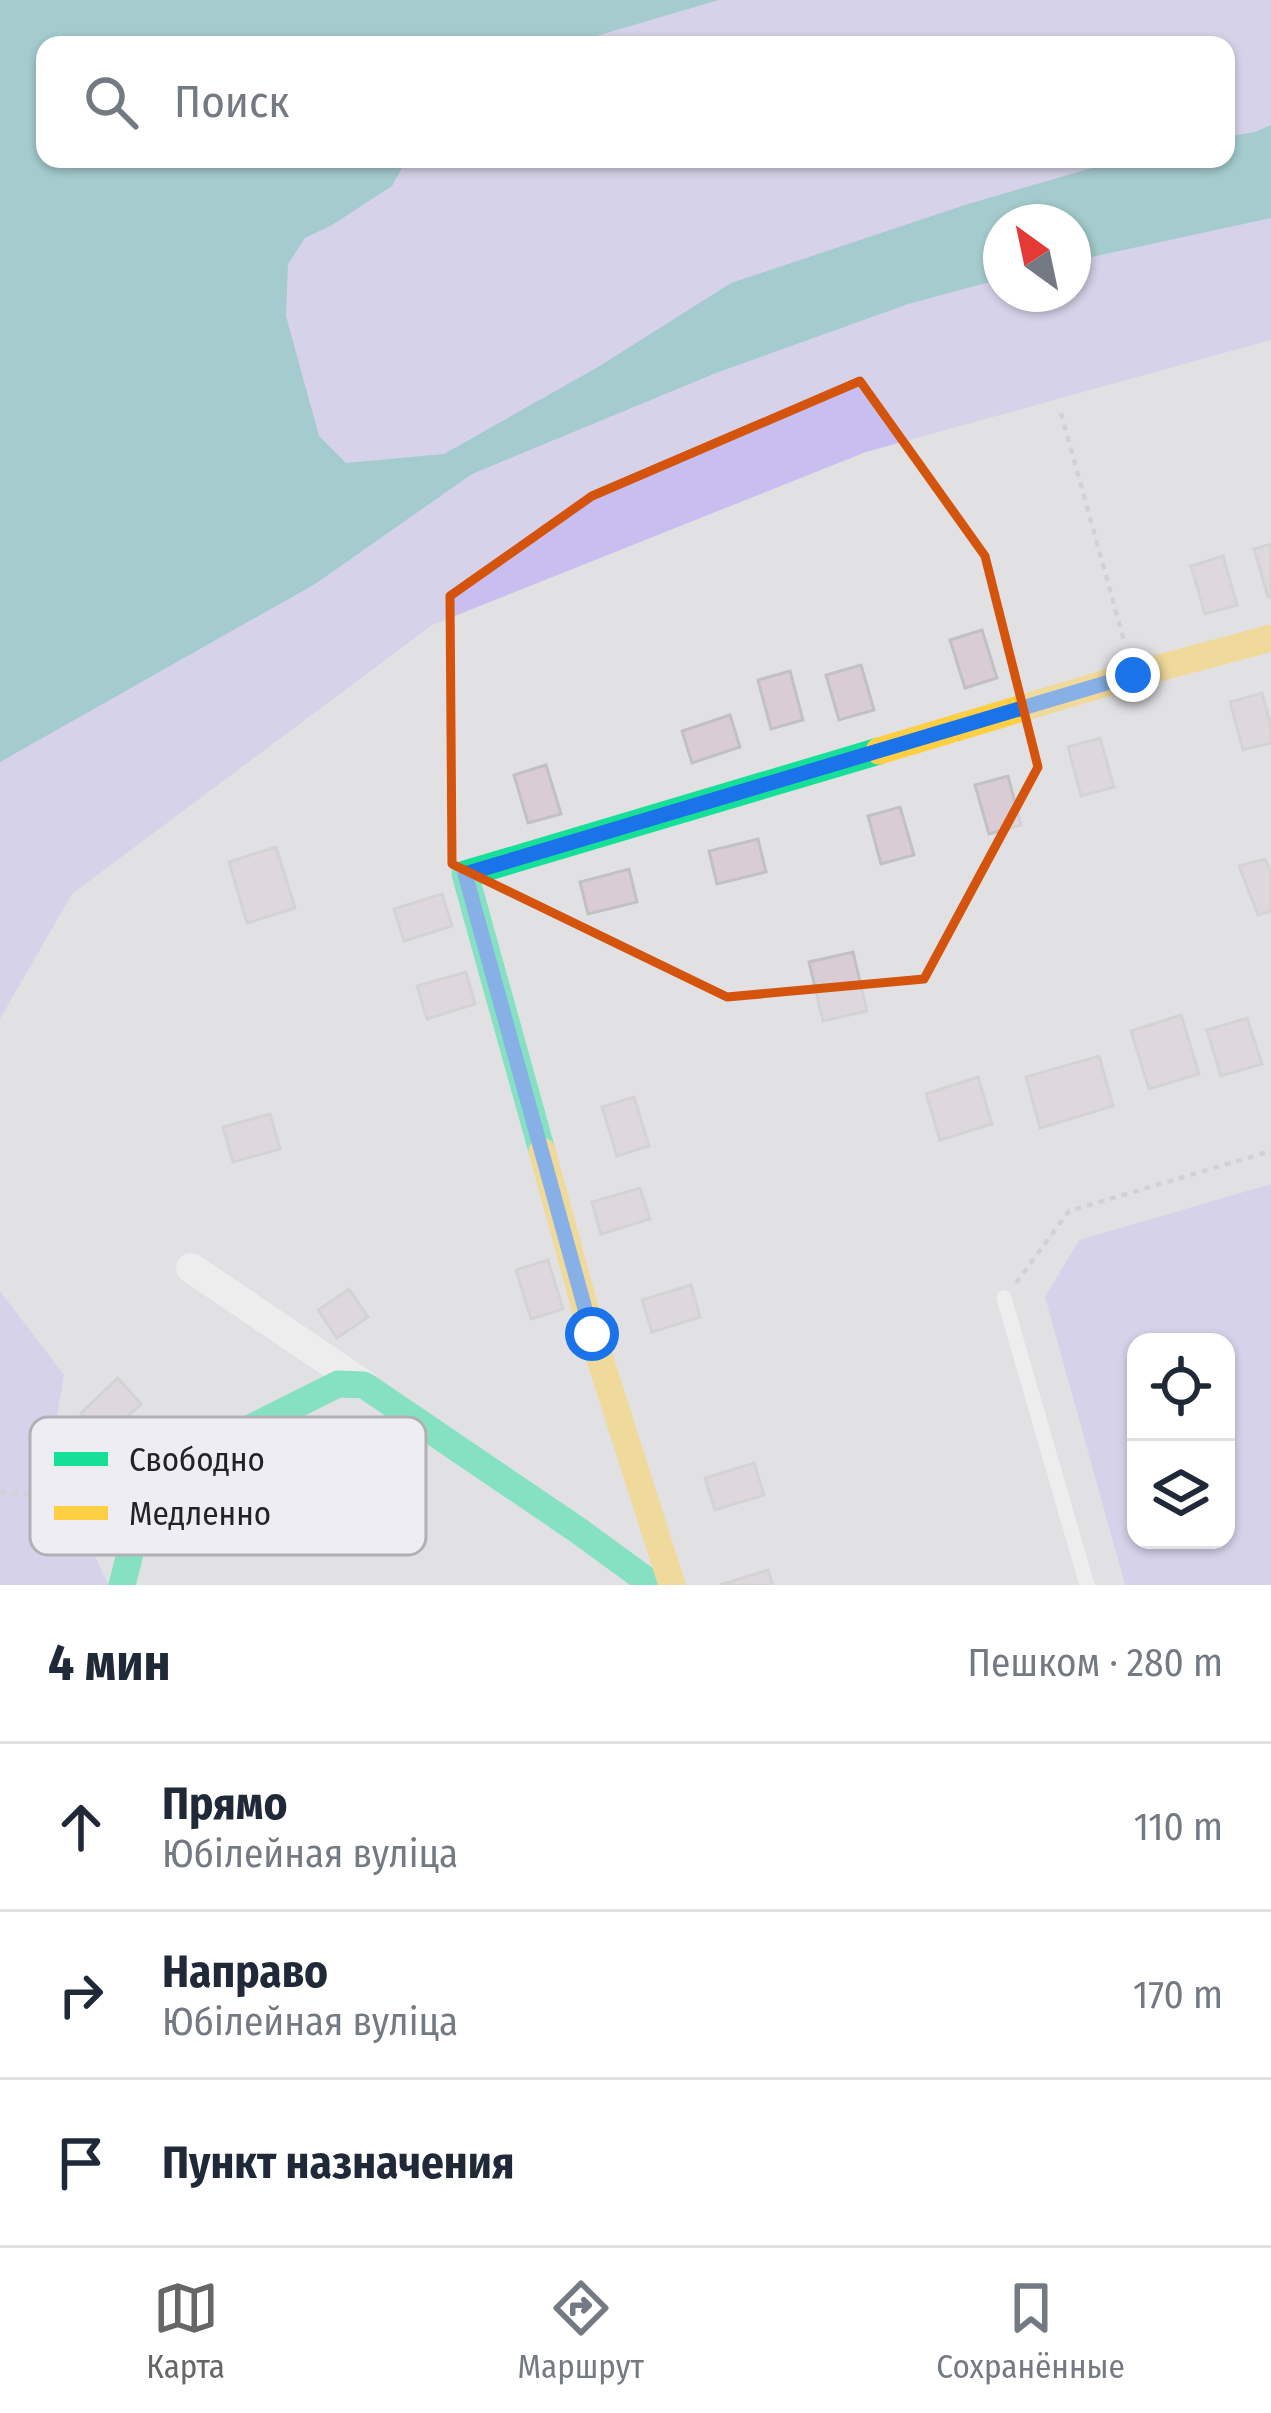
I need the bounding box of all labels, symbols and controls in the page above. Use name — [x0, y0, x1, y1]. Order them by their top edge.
search box — [36, 36, 1235, 168]
icon: search — [78, 69, 144, 135]
text: Поиск — [174, 75, 289, 129]
north arrow — [983, 204, 1091, 312]
route end — [1106, 648, 1160, 702]
route start — [565, 1307, 619, 1361]
map controls — [1127, 1333, 1235, 1549]
button: locate — [1127, 1333, 1235, 1441]
legend — [30, 1417, 426, 1555]
text: Свободно — [129, 1440, 265, 1480]
button: layers — [1127, 1441, 1235, 1549]
text: Медленно — [129, 1494, 271, 1534]
text: 4 мин — [48, 1632, 171, 1694]
text: Пешком · 280 m — [967, 1640, 1223, 1686]
text: Прямо — [162, 1777, 287, 1831]
icon: ahead — [48, 1794, 114, 1860]
text: 110 m — [1134, 1804, 1223, 1850]
text: Юбілейная вуліца — [162, 1831, 458, 1877]
text: Направо — [162, 1945, 328, 1999]
icon: right — [48, 1962, 114, 2028]
text: 170 m — [1133, 1972, 1223, 2018]
text: Юбілейная вуліца — [162, 1999, 458, 2045]
icon: arrive — [48, 2130, 114, 2196]
text: Пункт назначения — [162, 2136, 515, 2190]
tab: Карта — [146, 2275, 225, 2387]
tab: Маршрут — [518, 2275, 644, 2387]
tab: Сохранённые — [936, 2275, 1125, 2387]

